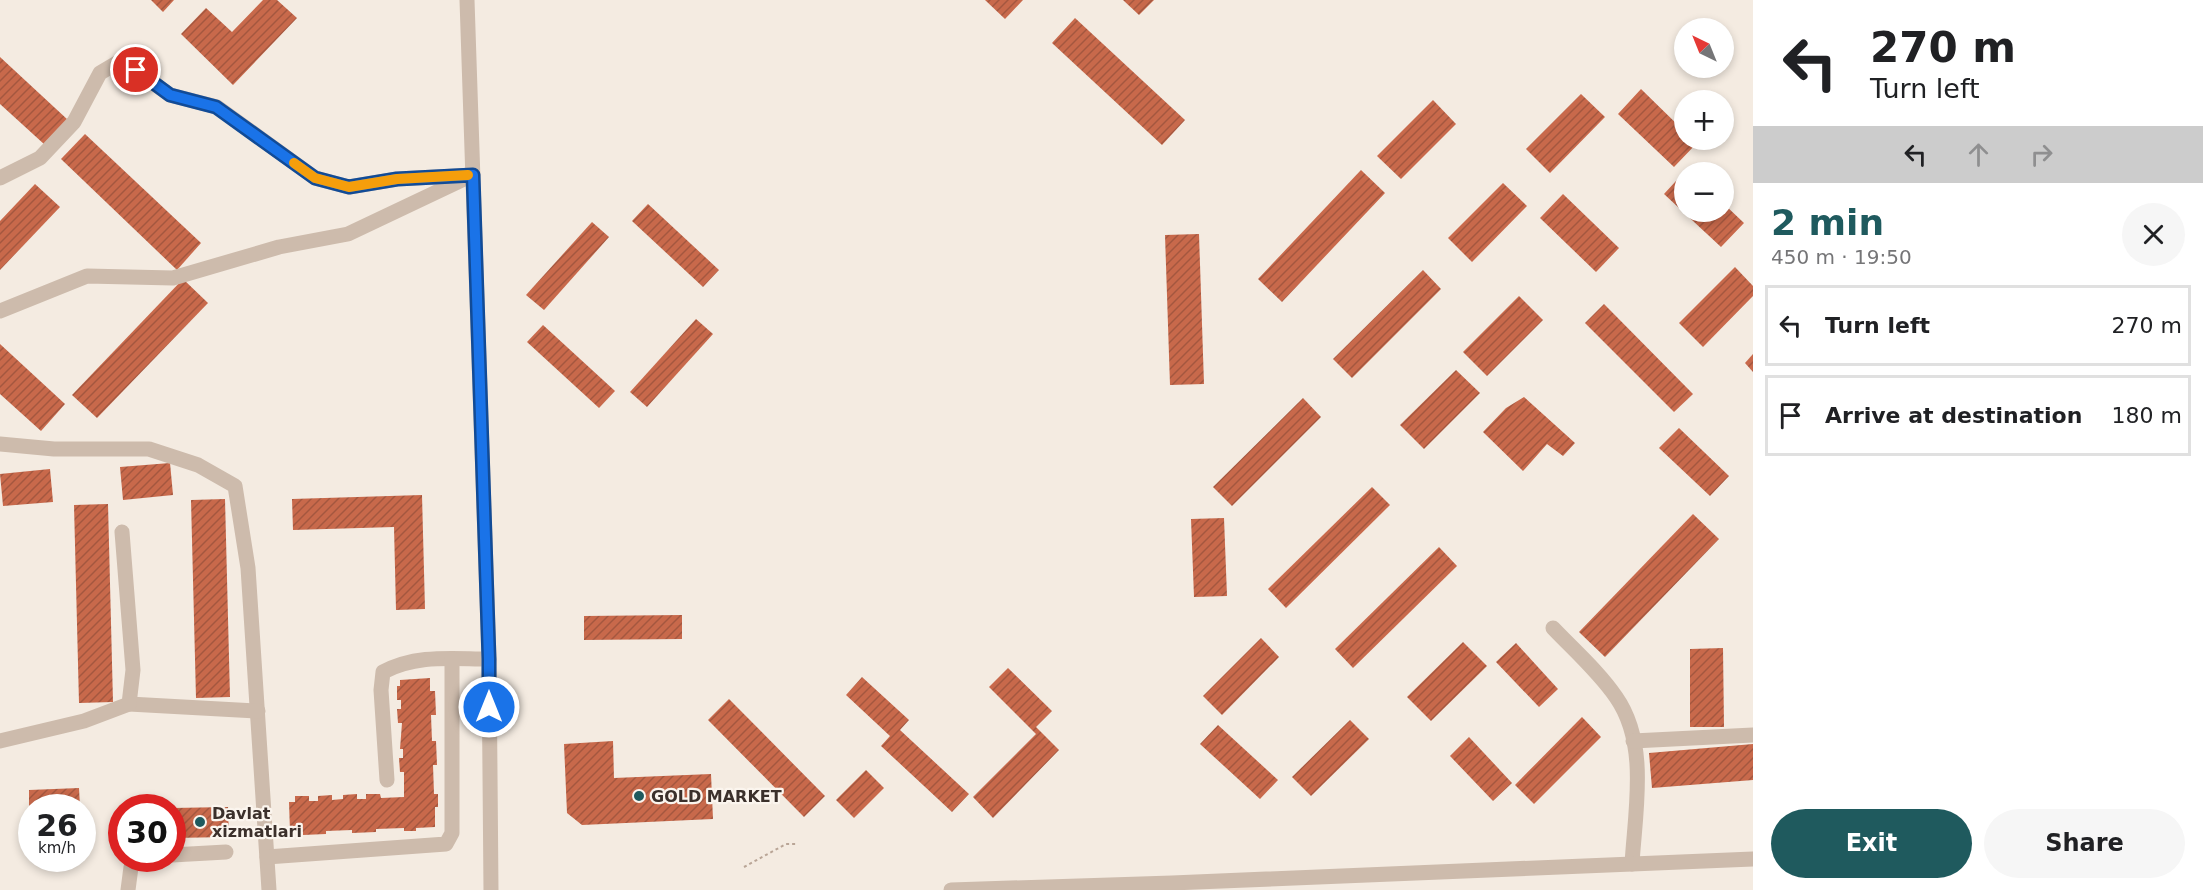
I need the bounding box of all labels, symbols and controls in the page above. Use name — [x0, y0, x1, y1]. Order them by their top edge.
north arrow — [1674, 18, 1734, 78]
map controls — [1674, 18, 1734, 222]
text: 270 m — [1870, 23, 2016, 72]
icon: left — [1771, 24, 1849, 102]
pin — [110, 44, 161, 95]
icon: arrive — [119, 53, 152, 86]
text: Turn left — [1870, 73, 1980, 104]
button: + — [1674, 90, 1734, 150]
icon: left — [1899, 138, 1932, 171]
icon: ahead — [1962, 138, 1995, 171]
icon: right — [2025, 138, 2058, 171]
button: − — [1674, 162, 1734, 222]
text: 2 min — [1771, 202, 1884, 243]
button: close — [2122, 203, 2185, 266]
text: 450 m · 19:50 — [1771, 245, 1912, 269]
icon: left — [1774, 309, 1807, 342]
text: Turn left — [1825, 313, 1930, 338]
text: 270 m — [2112, 313, 2182, 338]
icon: arrive — [1774, 399, 1807, 432]
text: Arrive at destination — [1825, 403, 2082, 428]
text: 180 m — [2112, 403, 2182, 428]
position arrow — [457, 675, 521, 739]
place label: GOLD MARKET — [651, 787, 782, 806]
marker: GOLD MARKET — [632, 789, 646, 803]
speed limit sign: 30 — [108, 794, 186, 872]
place label: Davlat xizmatlari — [212, 804, 302, 841]
text: 26 — [36, 808, 78, 843]
button: Exit — [1771, 809, 1972, 878]
button: Share — [1984, 809, 2185, 878]
marker: Davlat xizmatlari — [193, 815, 207, 829]
text: km/h — [38, 839, 76, 857]

